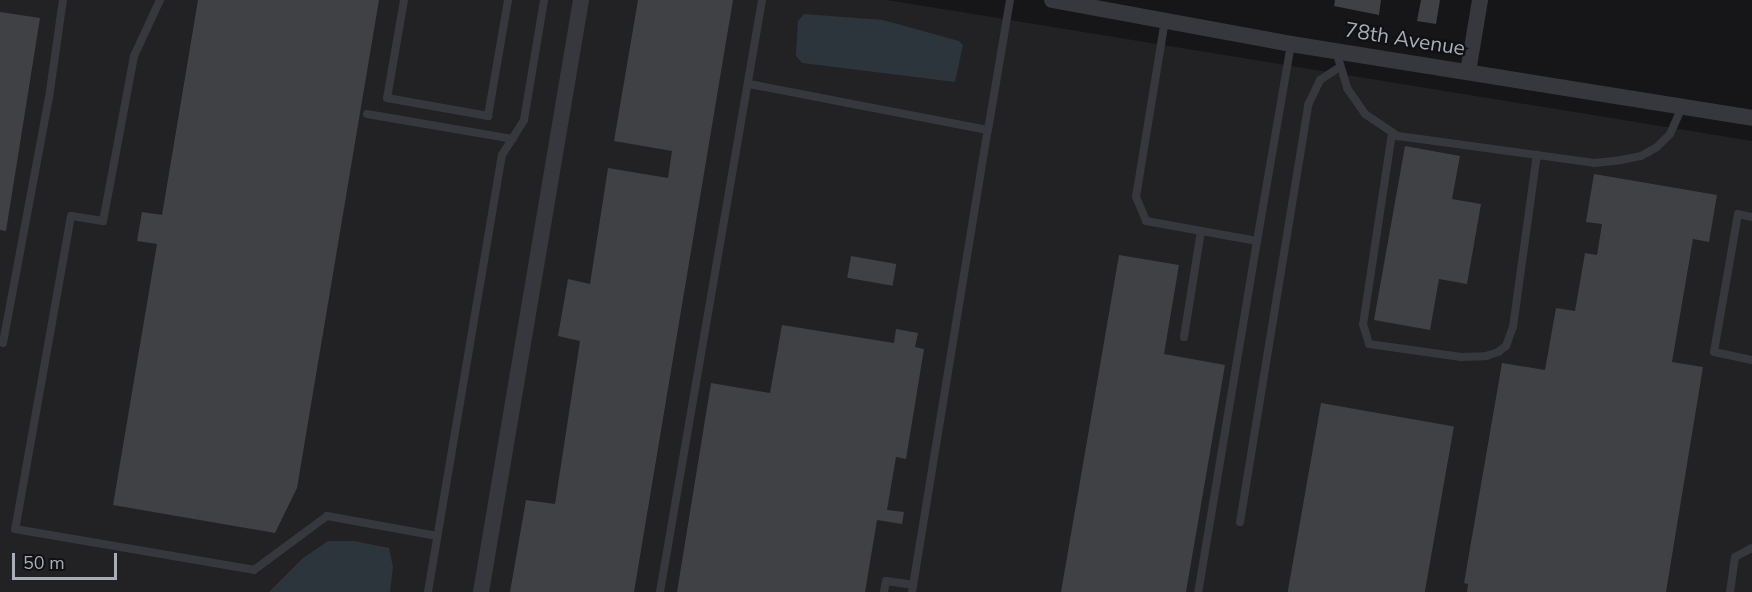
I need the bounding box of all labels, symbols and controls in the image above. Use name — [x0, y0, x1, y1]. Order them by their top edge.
street label: 78th Avenue — [1343, 17, 1467, 61]
scale bar — [15, 541, 120, 579]
text: 50 m — [23, 551, 65, 575]

